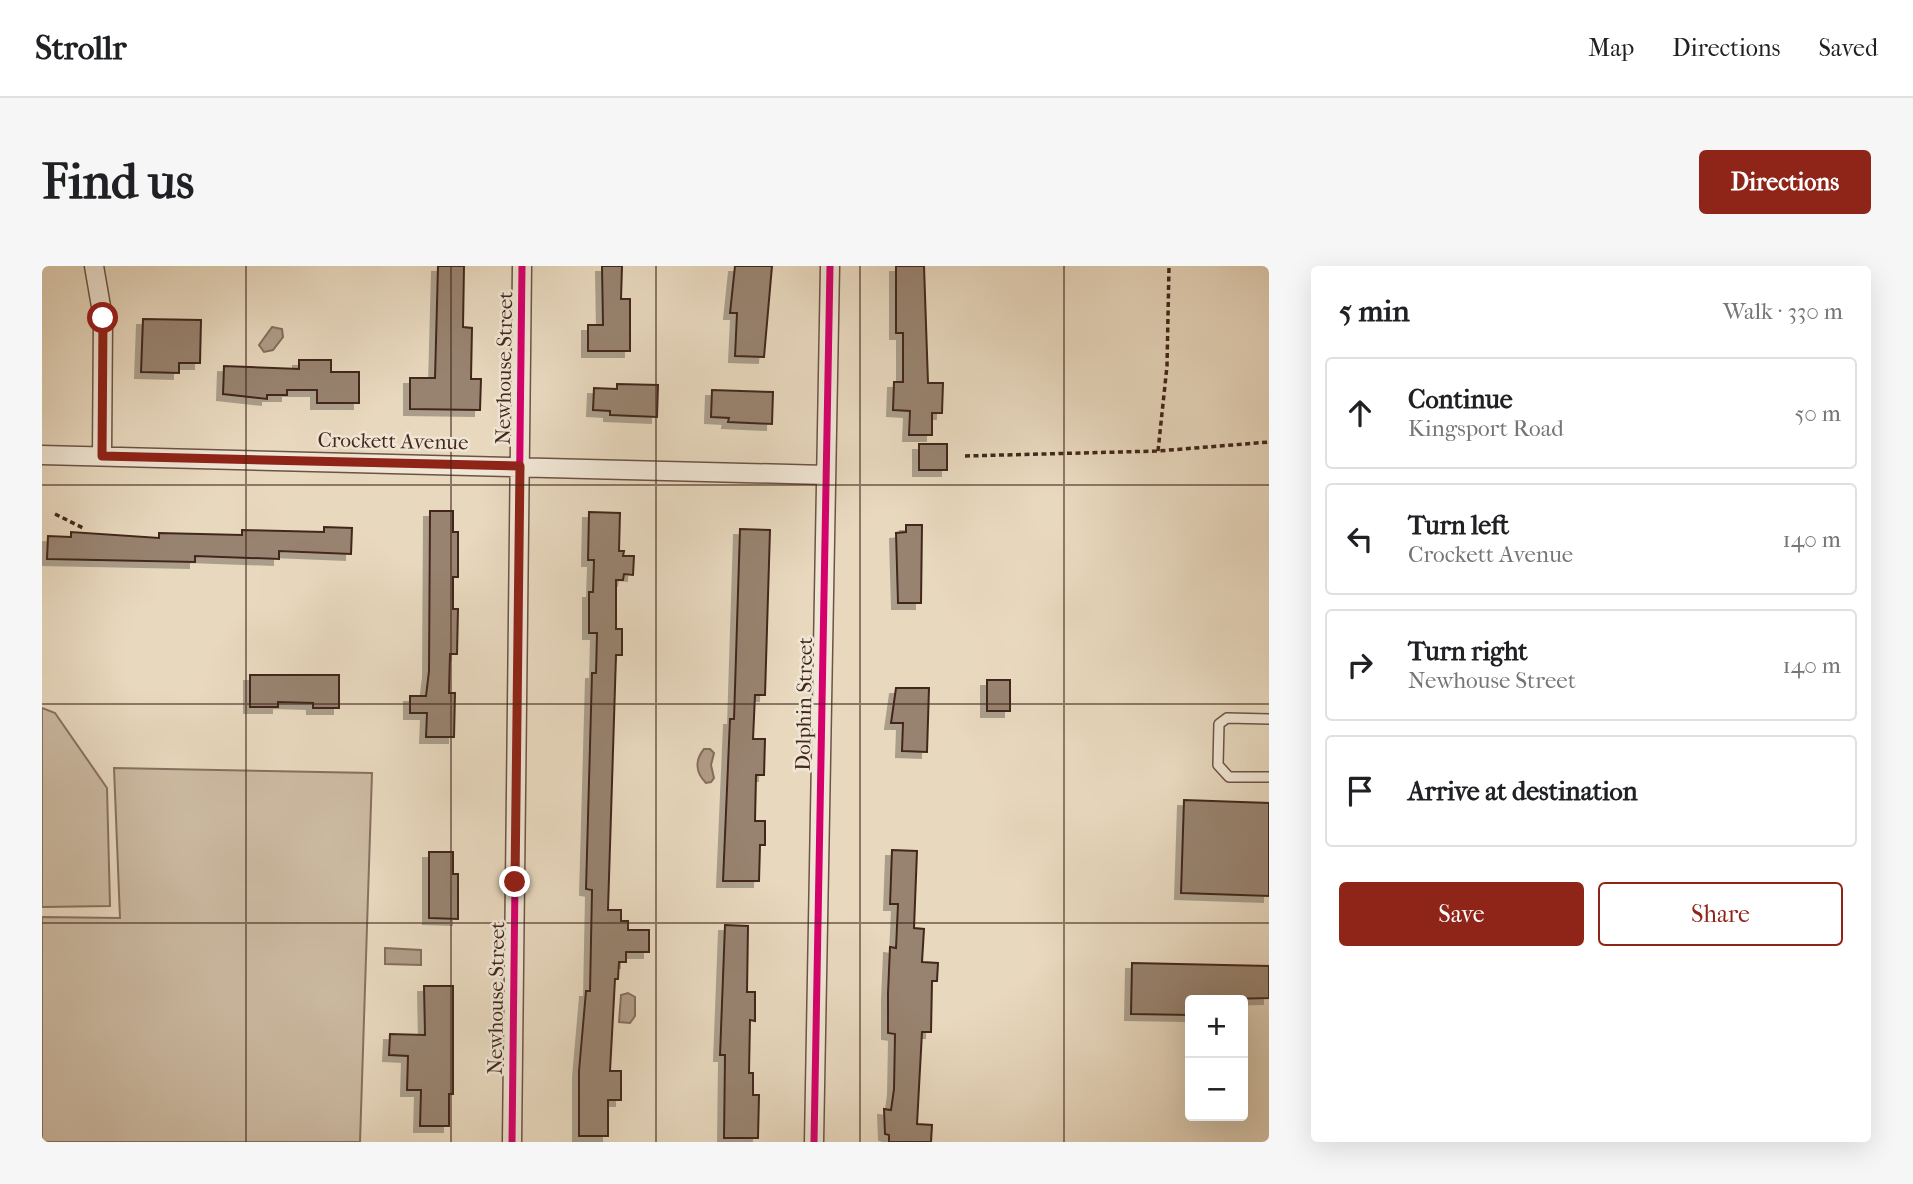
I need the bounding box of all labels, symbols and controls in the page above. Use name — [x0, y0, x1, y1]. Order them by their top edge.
text: Strollr — [35, 29, 126, 68]
text: Map — [1588, 34, 1634, 62]
text: Directions — [1672, 34, 1780, 62]
text: Saved — [1818, 34, 1878, 62]
button: Directions — [1699, 150, 1871, 214]
text: Find us — [42, 153, 194, 211]
street label: Newhouse Street — [491, 291, 517, 445]
text: 5 min — [1339, 294, 1410, 329]
text: Walk · 330 m — [1723, 298, 1843, 325]
route start — [87, 302, 118, 333]
text: Continue — [1408, 384, 1513, 415]
icon: ahead — [1341, 394, 1379, 432]
text: 50 m — [1794, 400, 1841, 427]
text: Kingsport Road — [1408, 415, 1564, 442]
street label: Crockett Avenue — [317, 428, 469, 454]
text: Turn left — [1408, 510, 1509, 541]
icon: left — [1341, 520, 1379, 558]
text: 140 m — [1782, 526, 1841, 553]
text: Crockett Avenue — [1408, 541, 1573, 568]
street label: Dolphin Street — [791, 636, 817, 771]
text: Turn right — [1408, 636, 1528, 667]
icon: right — [1341, 646, 1379, 684]
text: 140 m — [1782, 652, 1841, 679]
text: Newhouse Street — [1408, 667, 1576, 694]
icon: arrive — [1341, 772, 1379, 810]
text: Arrive at destination — [1408, 776, 1638, 807]
route end — [499, 866, 530, 897]
button: Save — [1339, 882, 1584, 946]
button: Share — [1598, 882, 1843, 946]
street label: Newhouse Street — [483, 921, 509, 1075]
map controls — [1185, 995, 1248, 1121]
button: + — [1185, 995, 1248, 1058]
button: − — [1185, 1058, 1248, 1121]

